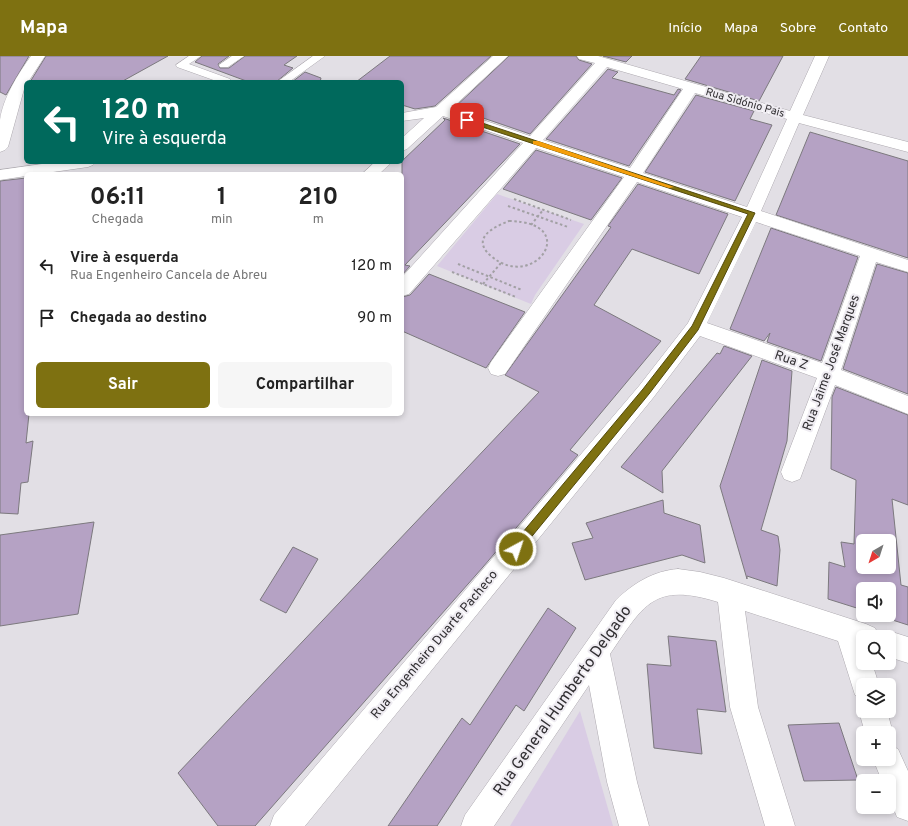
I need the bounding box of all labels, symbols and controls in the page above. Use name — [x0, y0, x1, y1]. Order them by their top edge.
text: Mapa — [20, 16, 68, 40]
text: Início — [668, 20, 702, 37]
text: Mapa — [724, 20, 758, 37]
text: Sobre — [780, 20, 816, 37]
text: Contato — [838, 20, 888, 37]
street label: Rua Sidónio Pais — [704, 85, 786, 121]
text: 120 m — [102, 93, 180, 129]
icon: left — [36, 96, 88, 148]
pin — [450, 103, 484, 137]
icon: arrive — [456, 109, 478, 131]
text: Vire à esquerda — [102, 128, 226, 151]
text: 06:11 — [90, 183, 145, 213]
text: 1 — [217, 183, 227, 213]
text: 210 — [298, 183, 338, 213]
text: Chegada — [92, 212, 143, 228]
text: min — [211, 212, 233, 228]
text: m — [313, 212, 324, 228]
text: Vire à esquerda — [70, 249, 179, 268]
icon: left — [36, 255, 58, 277]
text: 120 m — [351, 257, 392, 276]
text: Rua Engenheiro Cancela de Abreu — [70, 268, 267, 284]
street label: Rua Jaime José Marques — [800, 293, 864, 433]
icon: arrive — [36, 307, 58, 329]
text: Chegada ao destino — [70, 309, 207, 328]
text: 90 m — [357, 309, 392, 328]
street label: Rua Z — [772, 348, 810, 374]
button: Sair — [36, 362, 210, 408]
button: Compartilhar — [218, 362, 392, 408]
position arrow — [495, 528, 537, 570]
north arrow — [856, 534, 896, 574]
map controls — [856, 534, 896, 814]
street label: Rua Engenheiro Duarte Pacheco — [368, 567, 502, 723]
button: sound — [856, 582, 896, 622]
street label: Rua General Humberto Delgado — [489, 602, 637, 800]
button: search — [856, 630, 896, 670]
button: layers — [856, 678, 896, 718]
button: + — [856, 726, 896, 766]
button: − — [856, 774, 896, 814]

